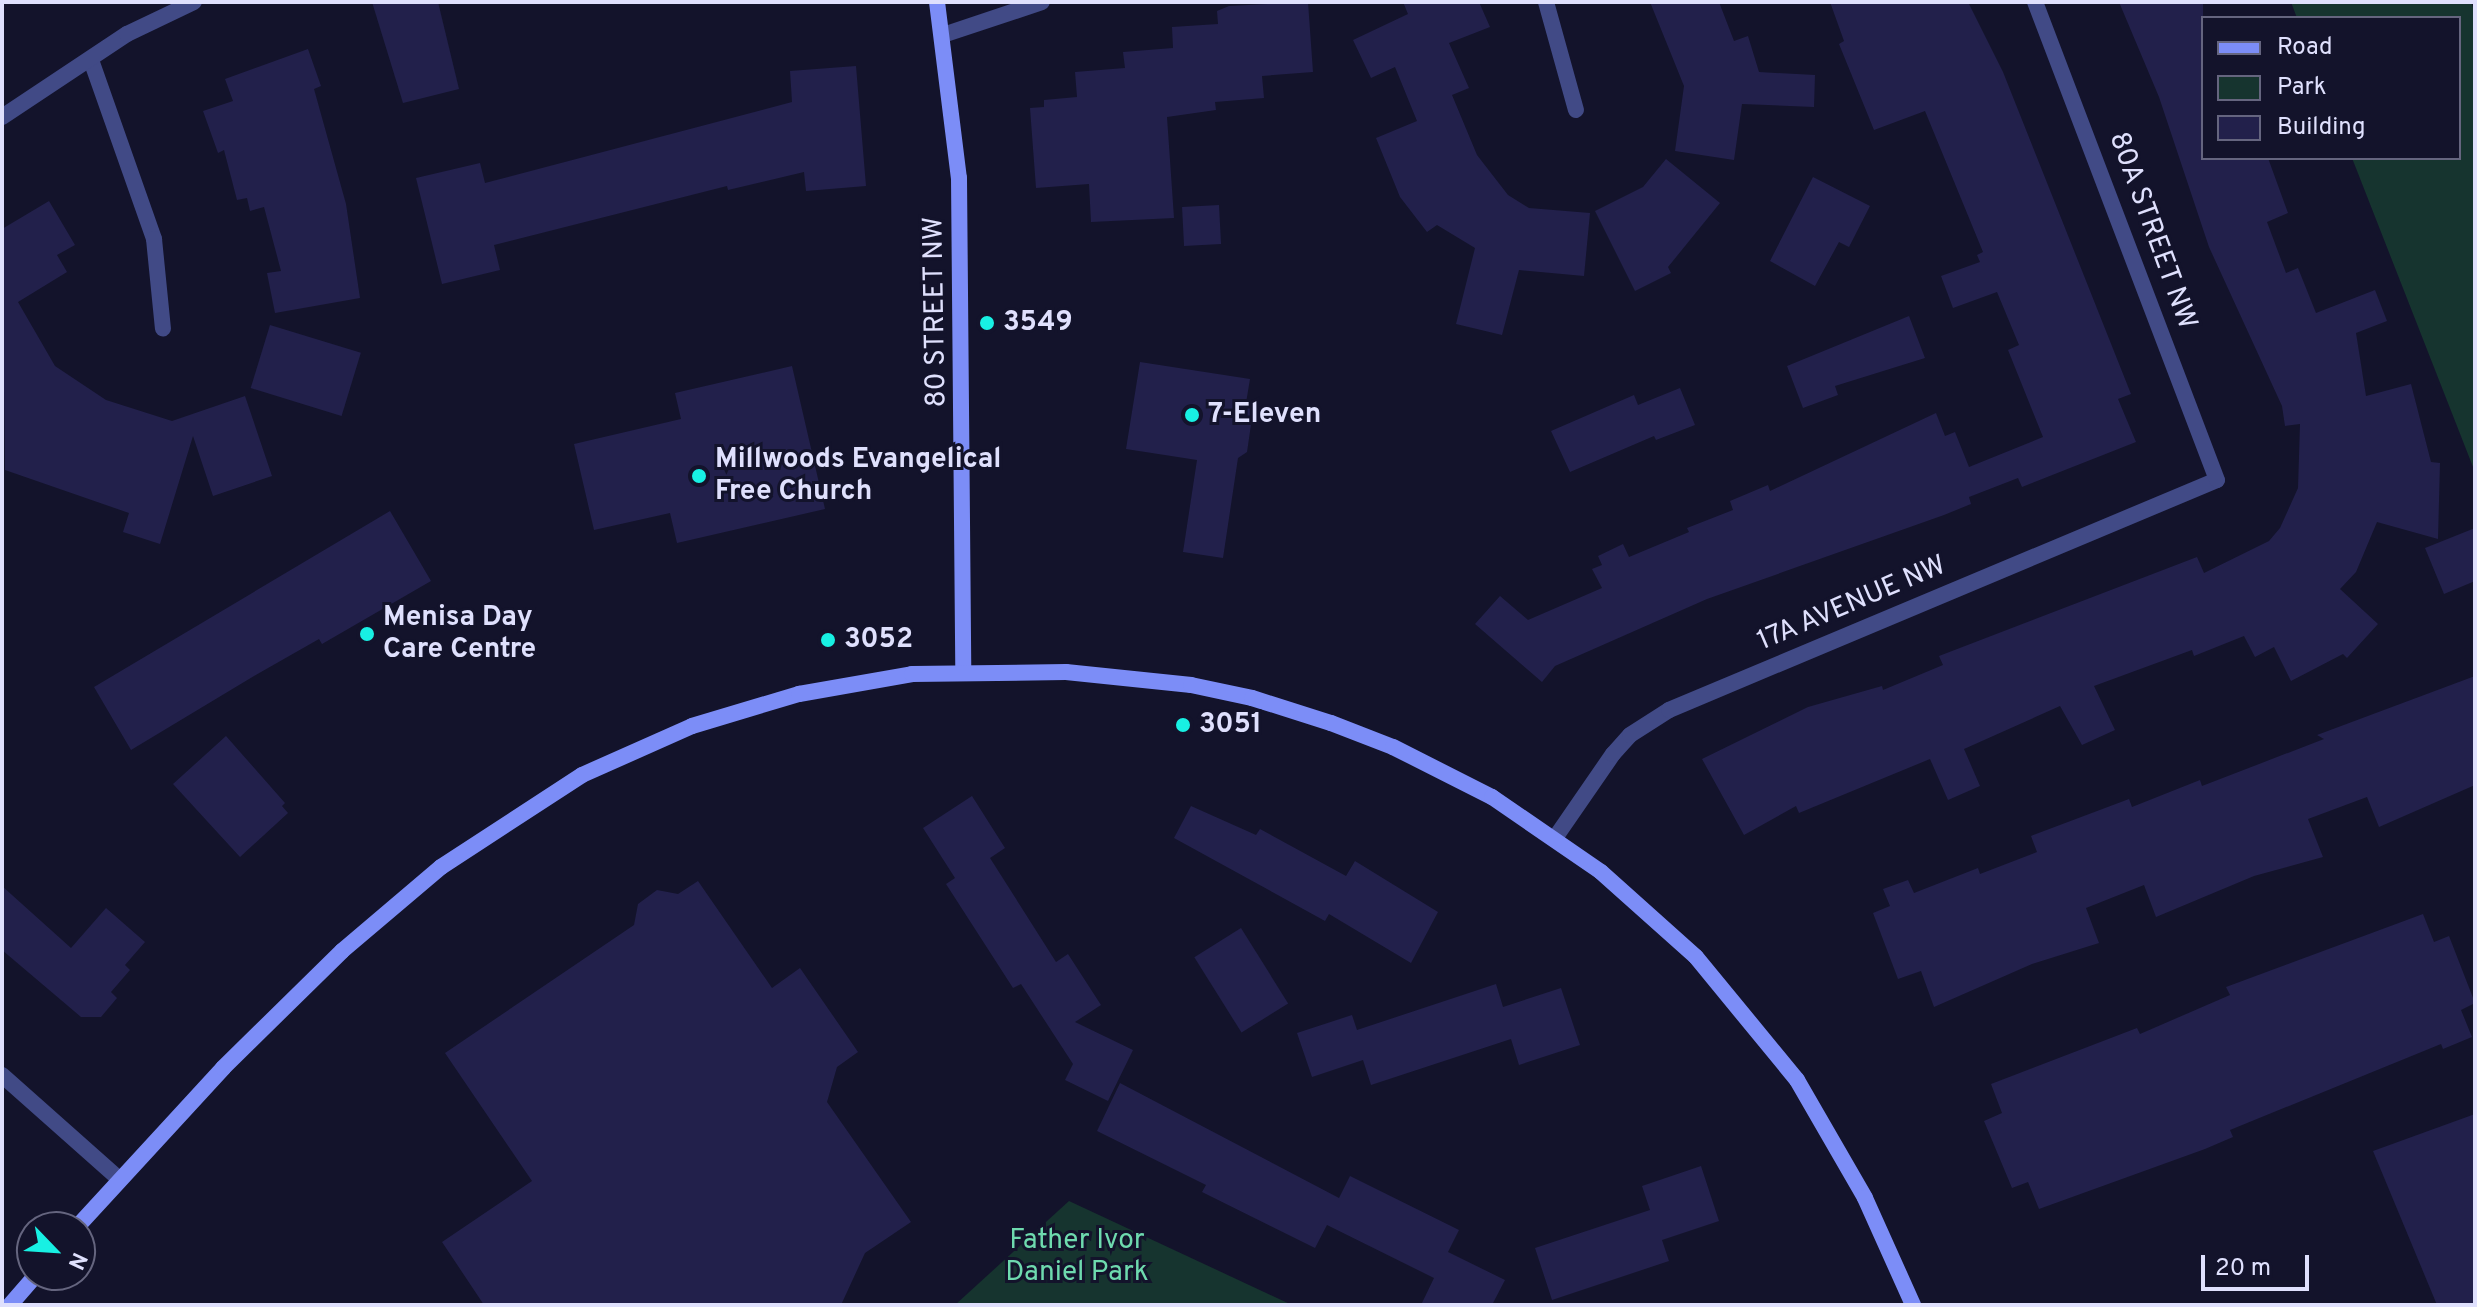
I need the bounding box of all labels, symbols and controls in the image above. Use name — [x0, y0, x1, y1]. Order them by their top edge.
legend — [2201, 16, 2461, 160]
text: Road — [2277, 33, 2333, 63]
text: Park — [2277, 73, 2327, 103]
text: Building — [2277, 113, 2366, 143]
street label: 80A STREET NW — [2100, 127, 2204, 335]
street label: 80 STREET NW — [918, 216, 954, 408]
place label: 3549 — [1003, 306, 1073, 340]
marker: 3549 — [978, 314, 996, 332]
place label: 7-Eleven — [1208, 398, 1321, 432]
marker: 7-Eleven — [1183, 406, 1201, 424]
place label: Millwoods Evangelical Free Church — [715, 443, 1001, 509]
marker: Millwoods Evangelical Free Church — [690, 467, 708, 485]
street label: 17A AVENUE NW — [1752, 549, 1952, 659]
place label: Menisa Day Care Centre — [383, 601, 536, 667]
place label: 3052 — [844, 623, 913, 657]
marker: Menisa Day Care Centre — [358, 625, 376, 643]
marker: 3052 — [819, 631, 837, 649]
place label: 3051 — [1199, 708, 1262, 742]
marker: 3051 — [1174, 716, 1192, 734]
north arrow — [16, 1211, 96, 1291]
park label: Father Ivor Daniel Park — [1005, 1224, 1149, 1290]
scale bar — [2205, 1239, 2313, 1289]
text: N — [61, 1248, 92, 1273]
text: 20 m — [2215, 1254, 2271, 1284]

